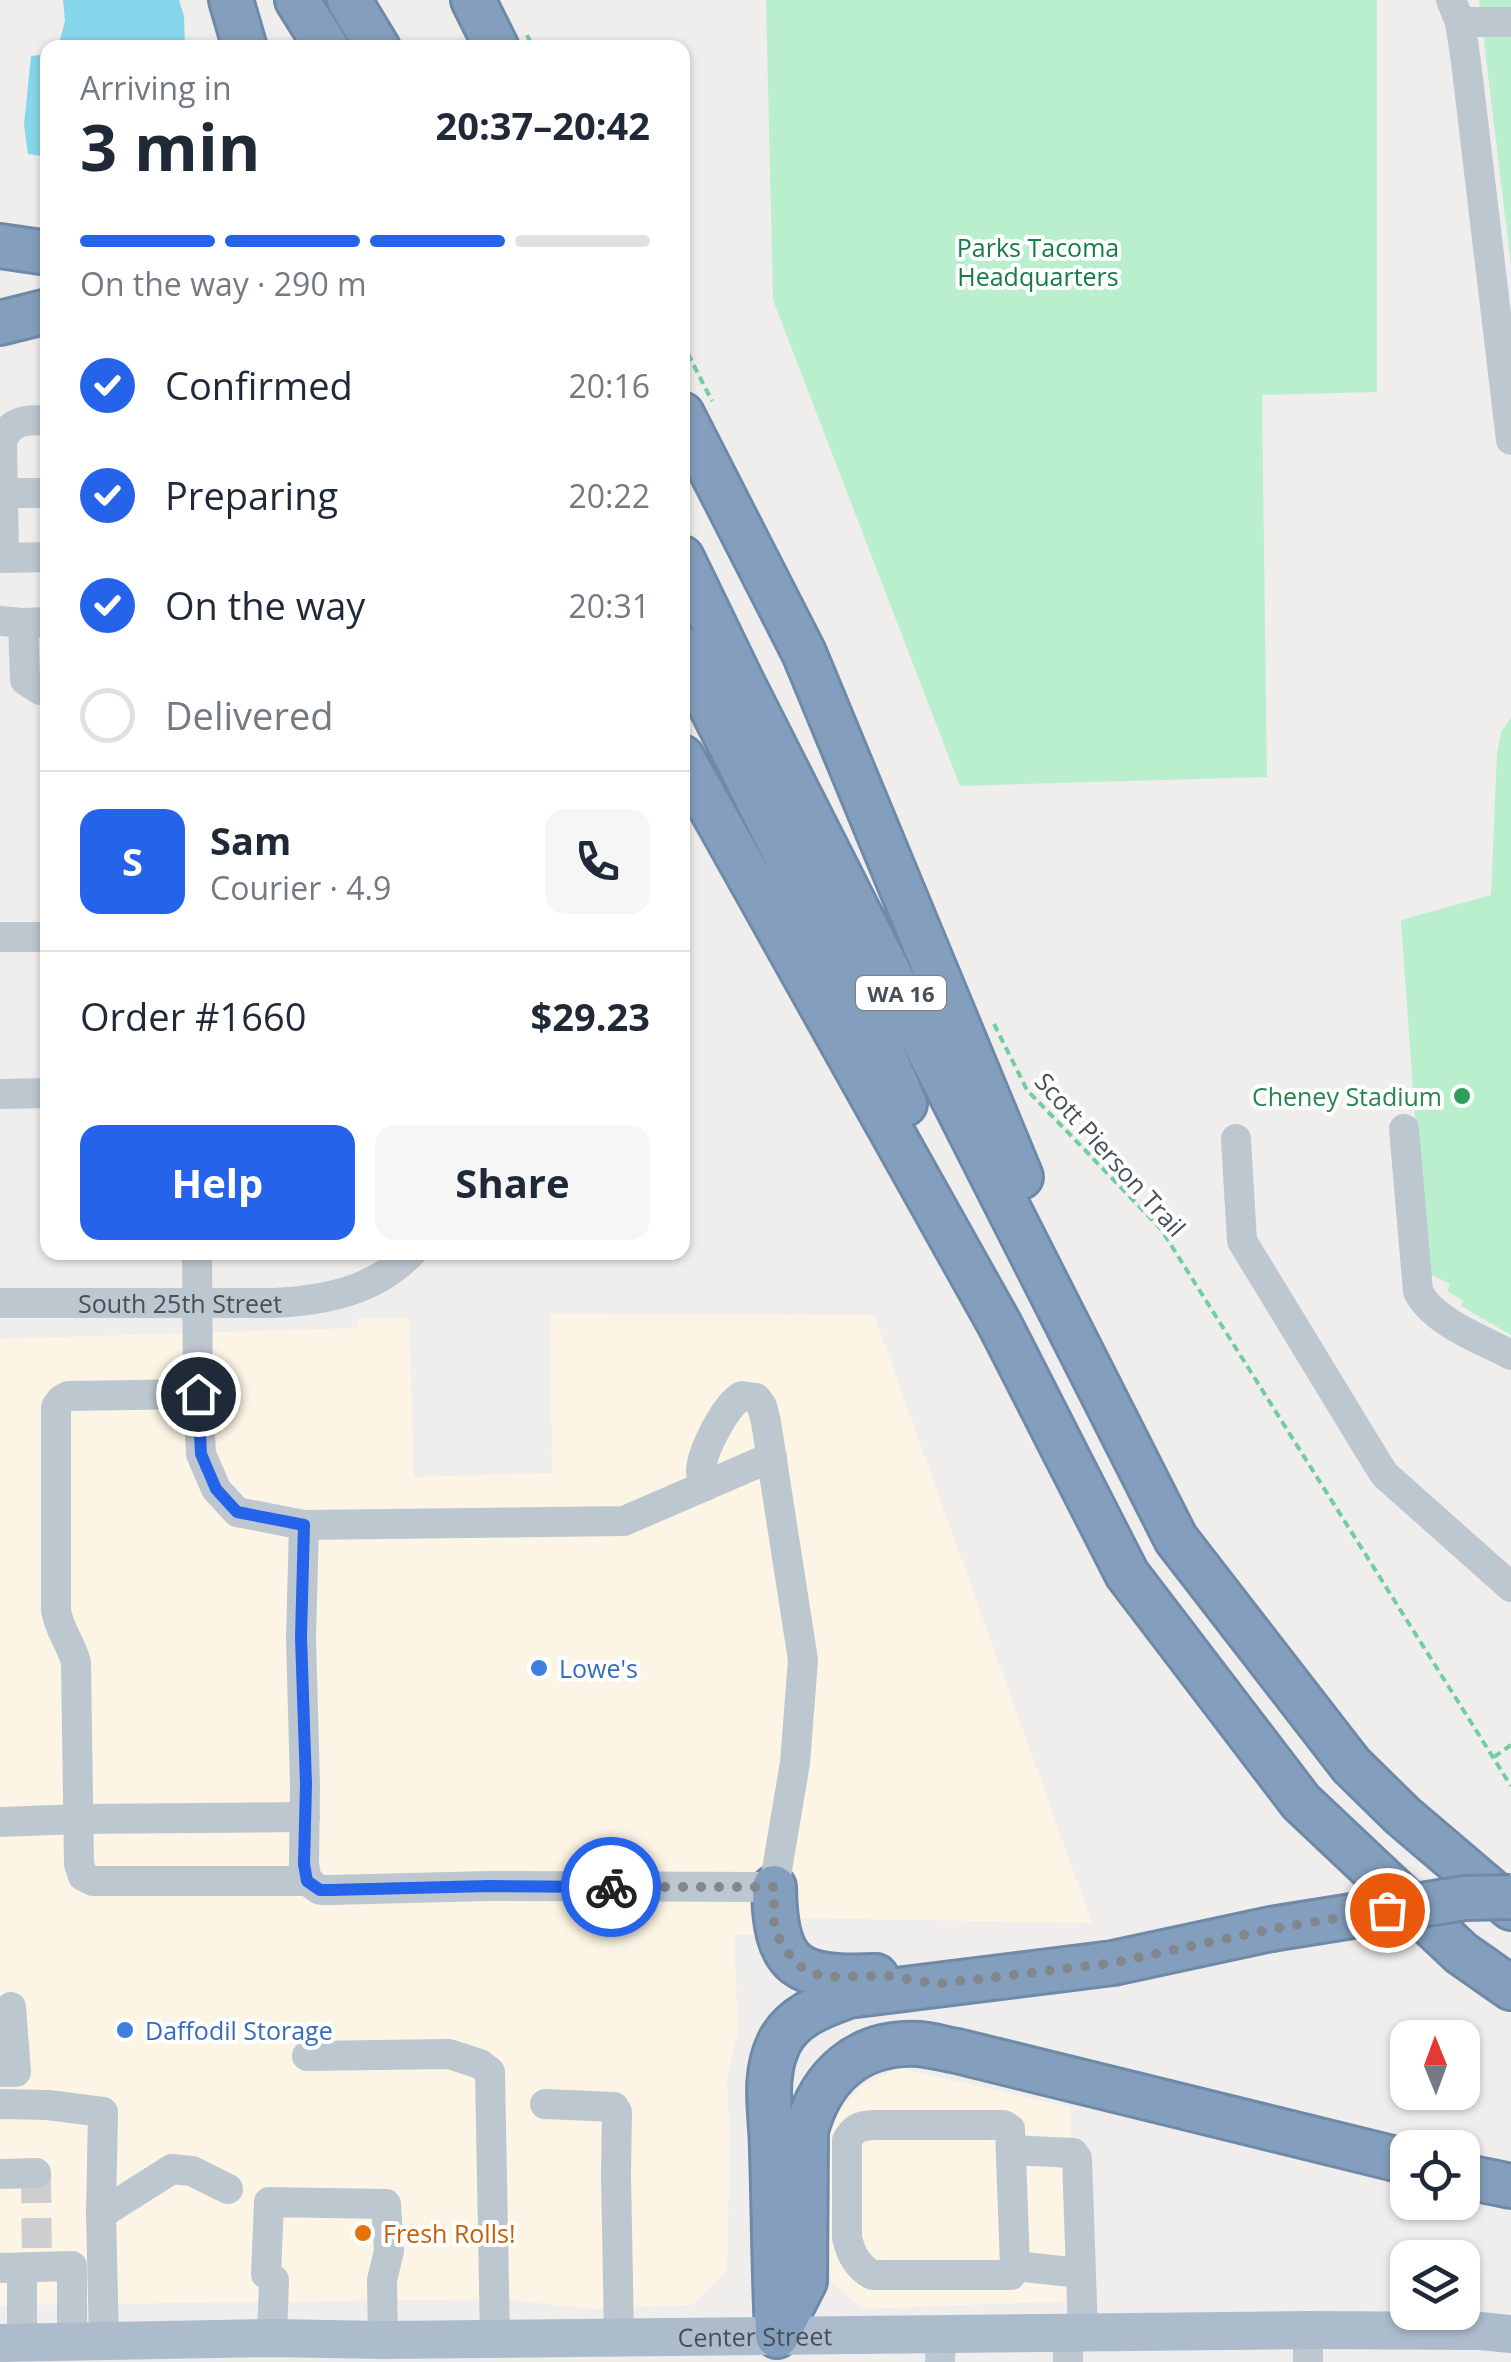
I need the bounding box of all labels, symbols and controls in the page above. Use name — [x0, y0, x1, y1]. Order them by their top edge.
text: Arriving in — [80, 66, 232, 109]
text: 20:37–20:42 — [436, 99, 650, 151]
text: 3 min — [80, 102, 260, 190]
park label: Parks Tacoma Headquarters — [957, 230, 1119, 293]
text: On the way · 290 m — [80, 262, 367, 305]
icon: check — [80, 358, 135, 413]
text: Confirmed — [165, 359, 353, 411]
text: 20:16 — [568, 364, 650, 407]
icon: check — [80, 468, 135, 523]
text: Preparing — [165, 469, 338, 521]
text: 20:22 — [568, 474, 650, 517]
icon: check — [80, 578, 135, 633]
text: On the way — [165, 579, 365, 631]
text: 20:31 — [568, 584, 650, 627]
text: Delivered — [165, 689, 334, 741]
button: phone — [545, 809, 650, 914]
text: Sam — [210, 814, 291, 866]
text: S — [122, 835, 143, 887]
text: Courier · 4.9 — [210, 866, 391, 909]
road number: WA 16 — [856, 976, 946, 1010]
text: Order #1660 — [80, 990, 307, 1042]
text: $29.23 — [531, 990, 650, 1042]
street label: Scott Pierson Trail — [1028, 1065, 1194, 1243]
place label: Cheney Stadium — [1252, 1079, 1442, 1113]
marker: Cheney Stadium — [1451, 1085, 1473, 1107]
button: Help — [80, 1125, 355, 1240]
button: Share — [375, 1125, 650, 1240]
street label: South 25th Street — [78, 1286, 283, 1320]
pin — [156, 1352, 241, 1437]
icon: home — [171, 1367, 226, 1422]
place label: Lowe's — [559, 1651, 638, 1685]
marker: Lowe's — [528, 1657, 550, 1679]
courier — [561, 1837, 661, 1937]
icon: bike — [584, 1860, 639, 1915]
pin — [1345, 1868, 1430, 1953]
icon: bag — [1360, 1883, 1415, 1938]
place label: Daffodil Storage — [145, 2013, 333, 2047]
marker: Daffodil Storage — [114, 2019, 136, 2041]
north arrow — [1390, 2020, 1480, 2110]
map controls — [1390, 2020, 1480, 2330]
button: locate — [1390, 2130, 1480, 2220]
place label: Fresh Rolls! — [383, 2216, 516, 2250]
marker: Fresh Rolls! — [352, 2222, 374, 2244]
button: layers — [1390, 2240, 1480, 2330]
street label: Center Street — [677, 2318, 833, 2354]

